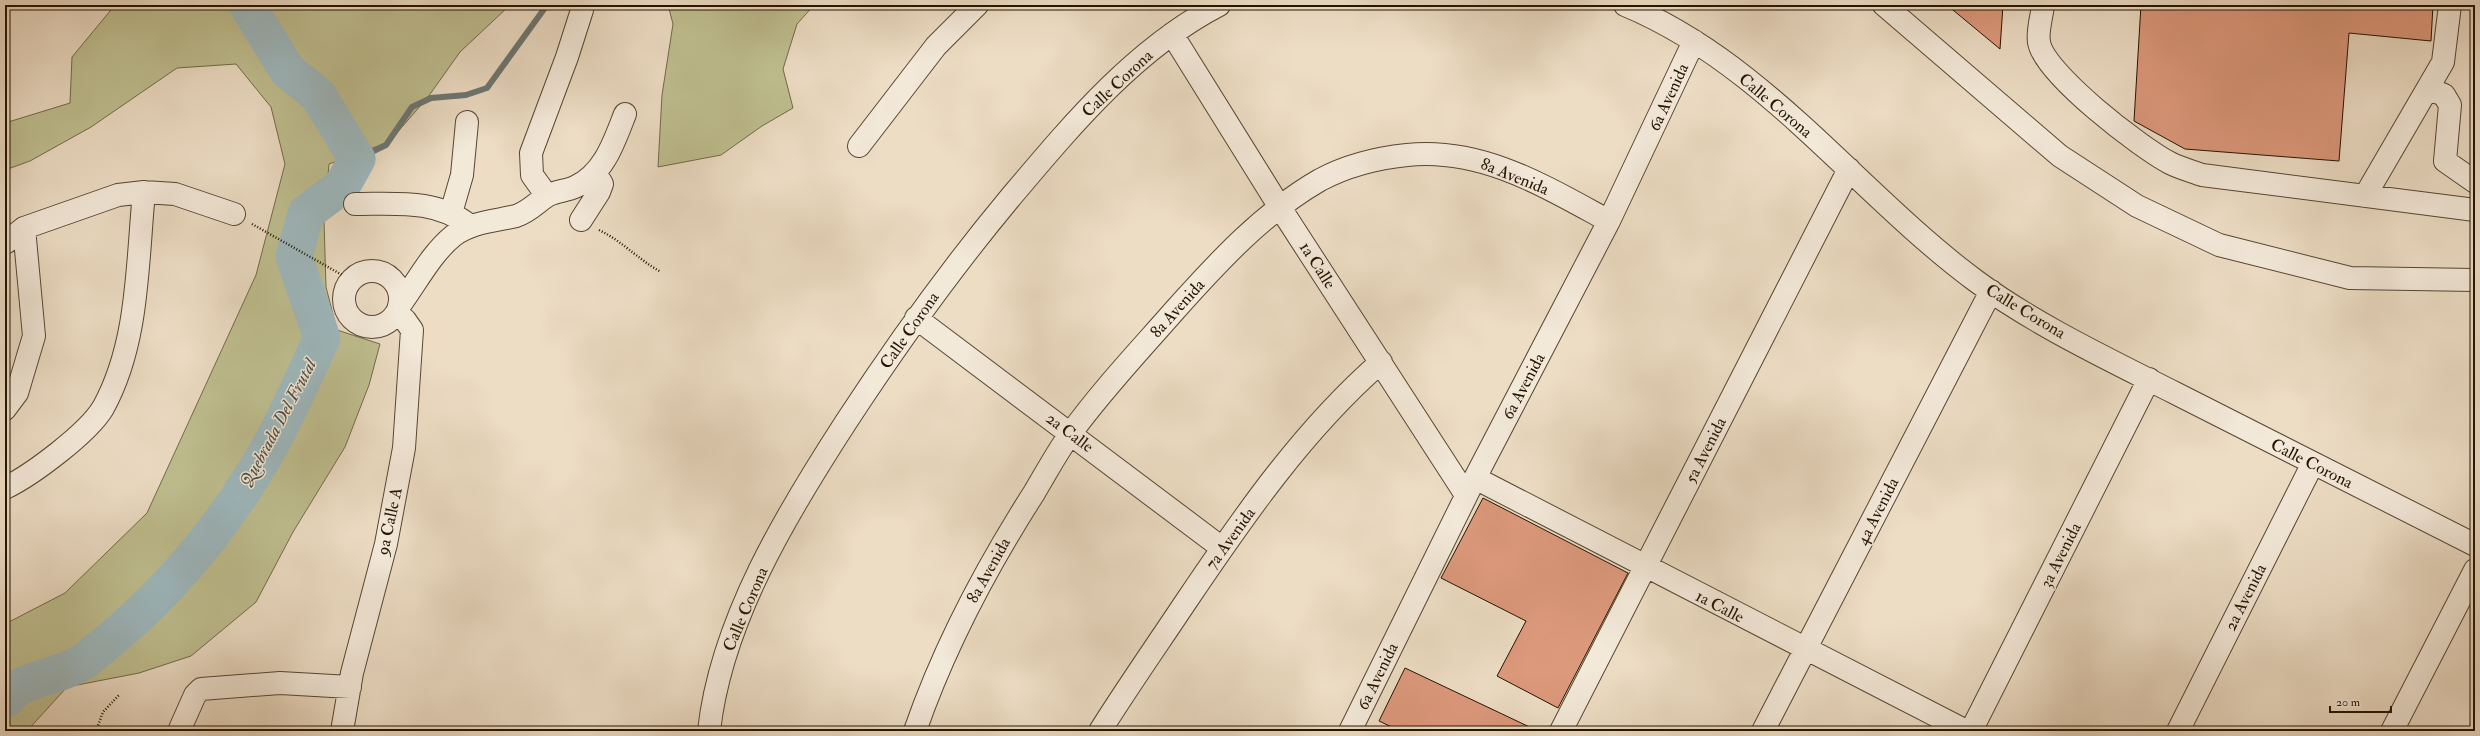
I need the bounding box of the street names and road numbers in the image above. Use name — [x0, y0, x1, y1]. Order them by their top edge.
street label: Calle Corona — [1077, 44, 1158, 122]
street label: 6a Avenida — [1644, 59, 1694, 134]
street label: Calle Corona — [1735, 69, 1817, 143]
street label: 8a Avenida — [1478, 153, 1553, 200]
street label: 1a Calle — [1295, 238, 1340, 293]
street label: 8a Avenida — [1146, 274, 1210, 342]
street label: Calle Corona — [1982, 279, 2070, 344]
street label: Calle Corona — [875, 287, 944, 373]
street label: 6a Avenida — [1497, 348, 1550, 423]
street label: 2a Calle — [1042, 408, 1098, 457]
street label: 5a Avenida — [1680, 413, 1731, 487]
street label: Calle Corona — [2267, 434, 2357, 494]
street label: 4a Avenida — [1852, 473, 1904, 549]
street label: 9a Calle A — [372, 485, 407, 559]
street label: 7a Avenida — [1201, 502, 1261, 573]
street label: 3a Avenida — [2035, 518, 2086, 591]
street label: 8a Avenida — [962, 533, 1016, 607]
street label: 2a Avenida — [2220, 559, 2272, 634]
street label: Calle Corona — [718, 563, 773, 655]
street label: 1a Calle — [1692, 585, 1748, 628]
street label: 6a Avenida — [1352, 638, 1403, 713]

